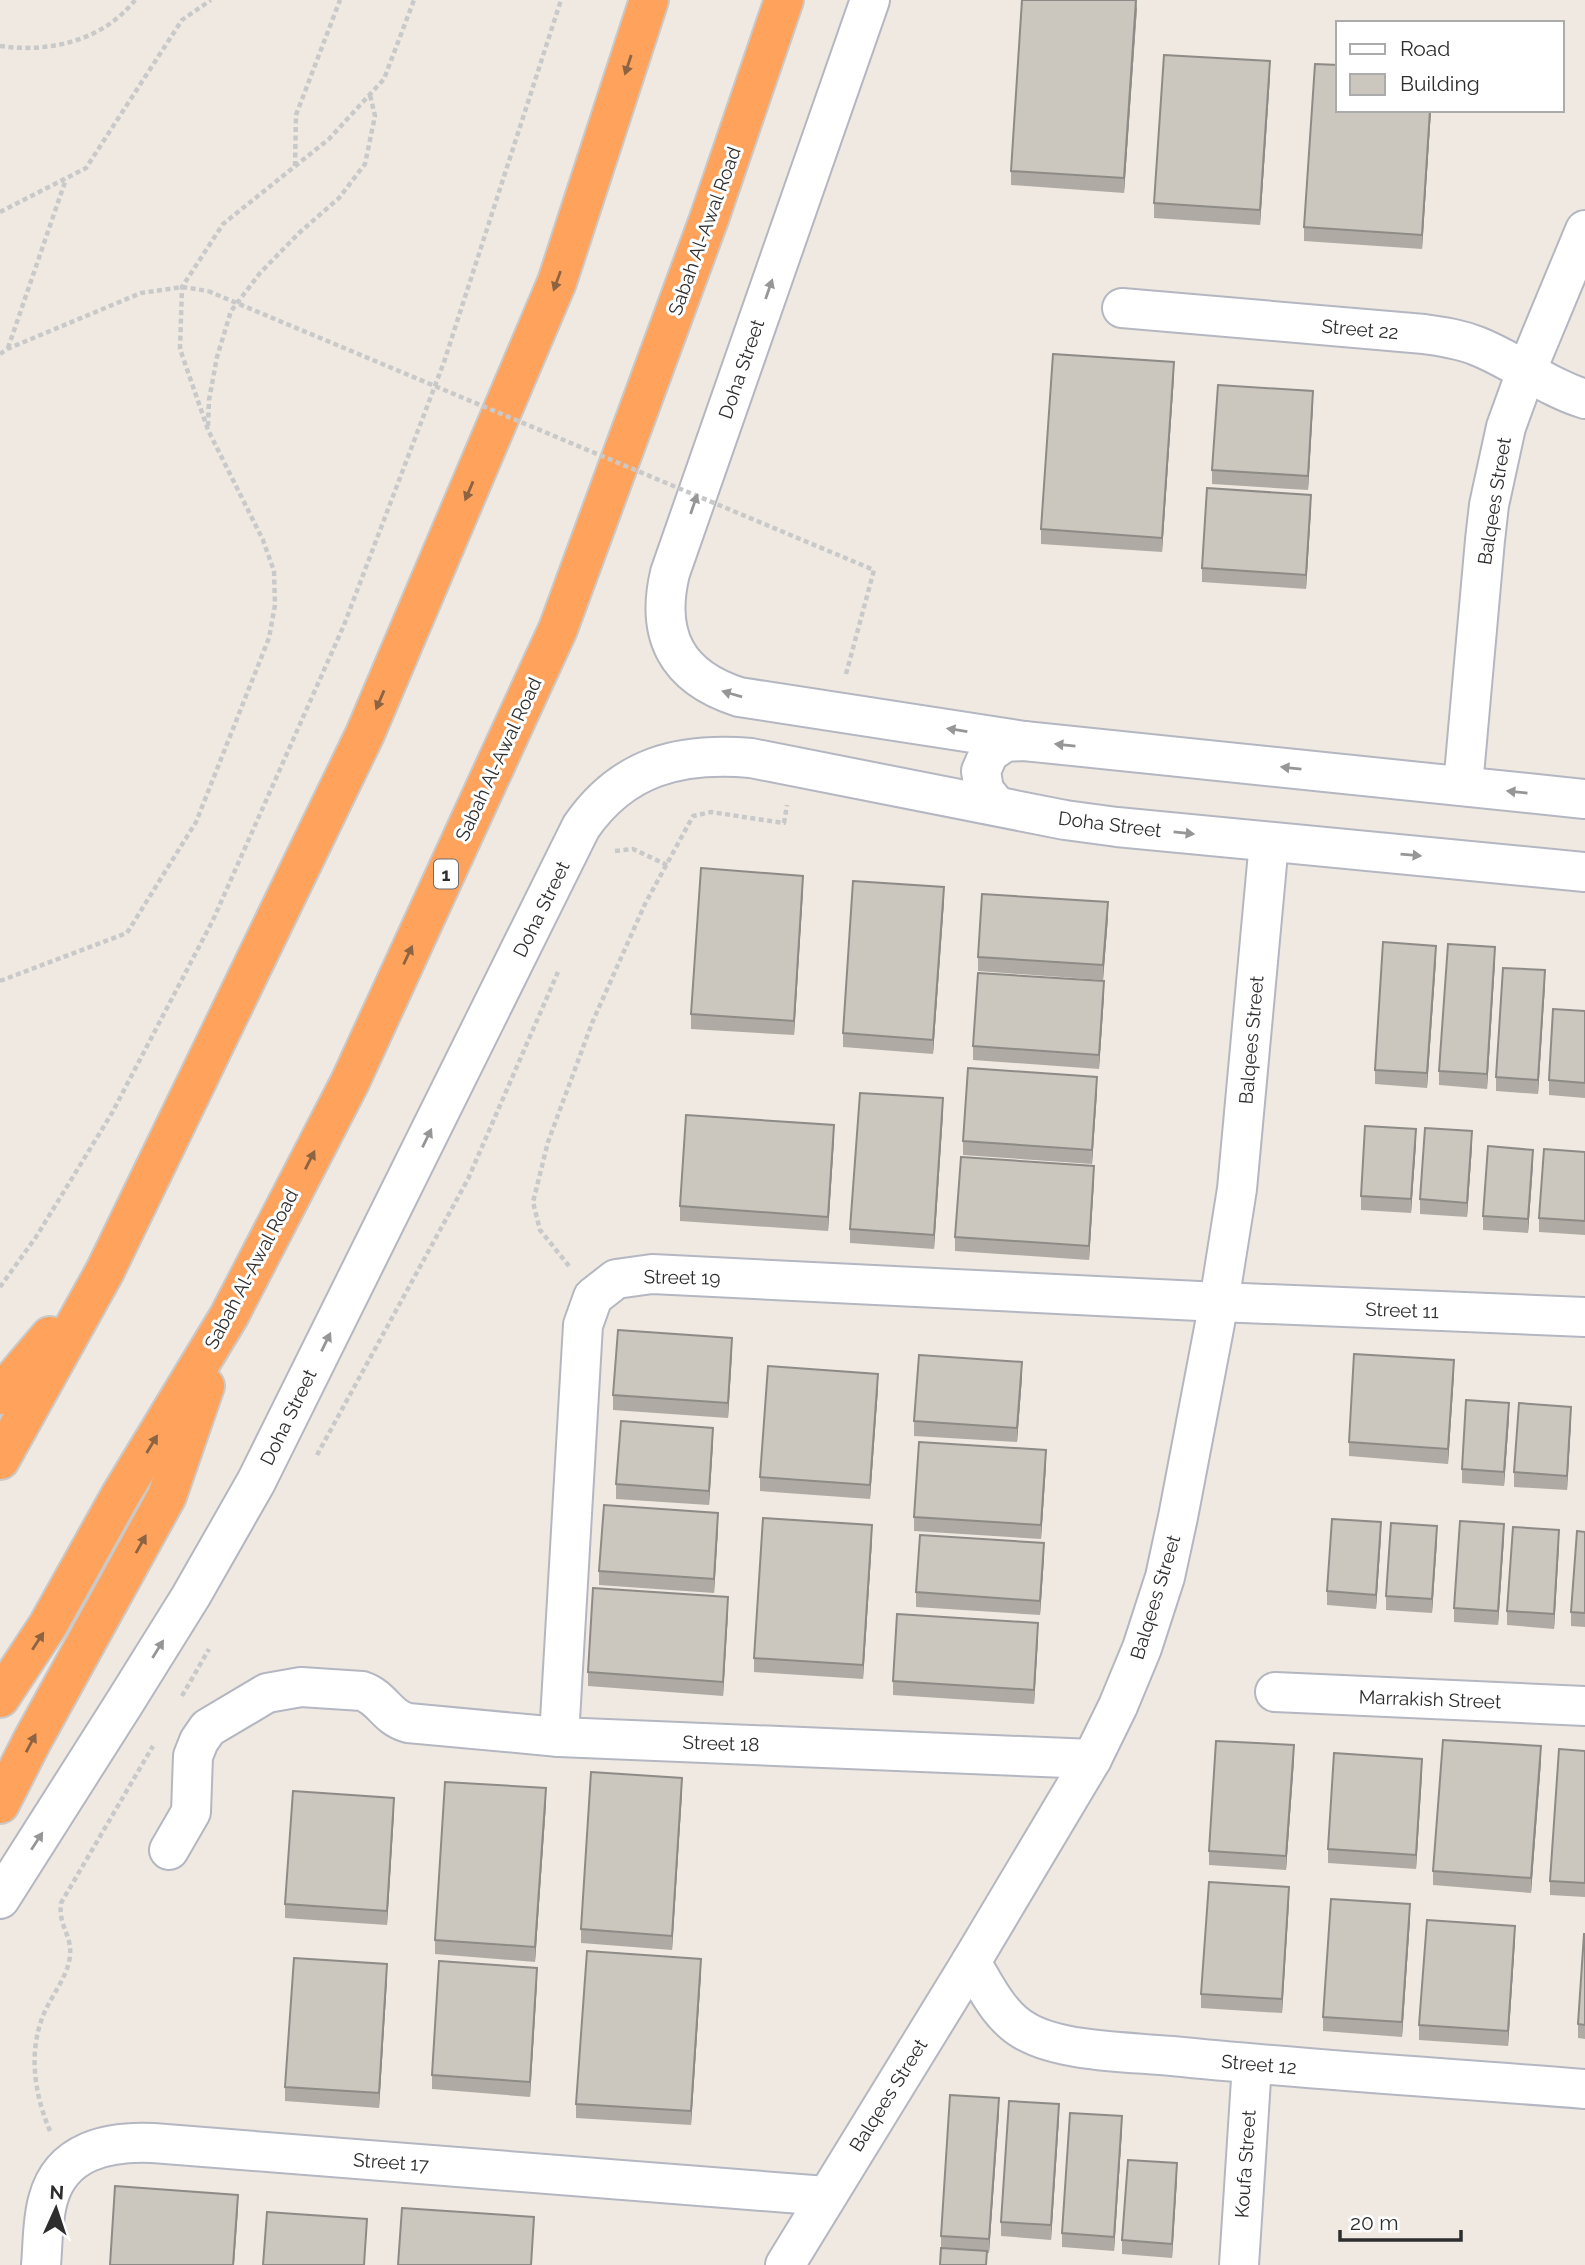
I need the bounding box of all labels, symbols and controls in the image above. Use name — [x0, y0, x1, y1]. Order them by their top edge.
legend — [1336, 21, 1564, 112]
text: Road — [1400, 36, 1450, 61]
one-way arrow — [622, 55, 633, 76]
text: Building — [1400, 71, 1480, 96]
street label: Sabah Al-Awal Road — [663, 144, 745, 318]
one-way arrow — [551, 270, 562, 291]
one-way arrow — [764, 278, 775, 299]
street label: Street 22 — [1321, 315, 1399, 343]
street label: Doha Street — [714, 316, 769, 422]
street label: Balqees Street — [1473, 435, 1515, 566]
one-way arrow — [463, 480, 474, 501]
one-way arrow — [689, 493, 700, 514]
street label: Sabah Al-Awal Road — [450, 674, 546, 844]
one-way arrow — [721, 689, 742, 699]
one-way arrow — [374, 690, 386, 710]
one-way arrow — [945, 724, 967, 735]
one-way arrow — [1053, 739, 1075, 750]
one-way arrow — [1280, 762, 1302, 773]
one-way arrow — [1506, 786, 1528, 797]
street label: Doha Street — [1057, 807, 1164, 841]
one-way arrow — [1173, 828, 1195, 839]
one-way arrow — [1400, 850, 1422, 861]
street label: Doha Street — [508, 857, 574, 960]
road number: 1 — [434, 860, 458, 888]
one-way arrow — [403, 945, 414, 965]
street label: Balqees Street — [1234, 974, 1268, 1105]
one-way arrow — [421, 1128, 433, 1148]
one-way arrow — [303, 1149, 315, 1169]
street label: Sabah Al-Awal Road — [200, 1185, 302, 1353]
street label: Street 19 — [643, 1265, 721, 1289]
street label: Street 11 — [1365, 1298, 1439, 1322]
one-way arrow — [320, 1332, 331, 1352]
street label: Doha Street — [255, 1365, 321, 1468]
one-way arrow — [145, 1434, 158, 1453]
street label: Balqees Street — [1126, 1532, 1185, 1662]
one-way arrow — [135, 1534, 147, 1554]
one-way arrow — [31, 1631, 44, 1650]
one-way arrow — [152, 1639, 165, 1658]
street label: Marrakish Street — [1358, 1686, 1502, 1713]
street label: Street 18 — [682, 1731, 760, 1755]
one-way arrow — [25, 1733, 37, 1753]
one-way arrow — [30, 1831, 43, 1851]
street label: Balqees Street — [845, 2034, 932, 2155]
street label: Street 12 — [1220, 2050, 1298, 2078]
street label: Koufa Street — [1230, 2109, 1260, 2219]
street label: Street 17 — [352, 2148, 430, 2176]
north arrow — [21, 2174, 91, 2244]
text: N — [49, 2181, 65, 2203]
scale bar — [1340, 2198, 1461, 2242]
text: 20 m — [1350, 2210, 1398, 2235]

